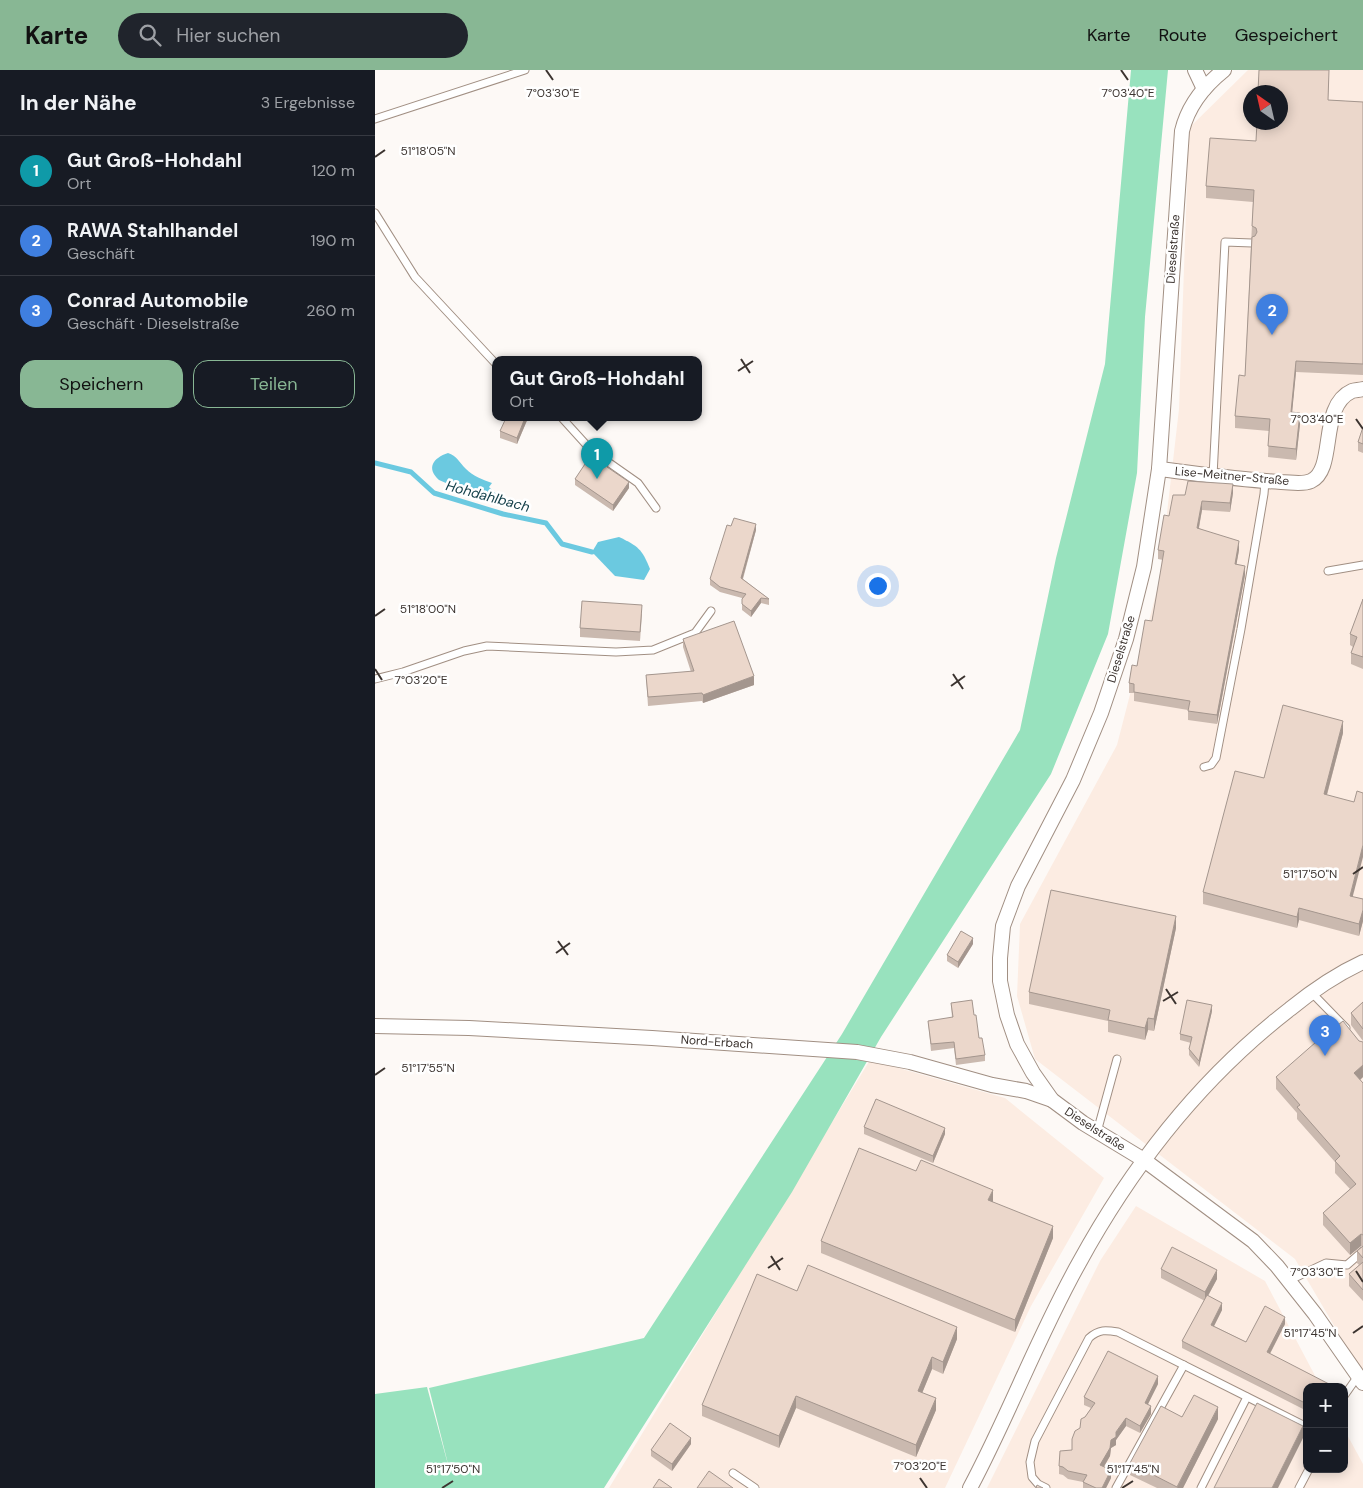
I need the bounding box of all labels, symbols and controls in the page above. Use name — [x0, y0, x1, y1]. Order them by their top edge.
search box — [118, 13, 468, 58]
text: Karte — [25, 20, 88, 51]
icon: search — [136, 21, 164, 49]
text: Hier suchen — [176, 23, 281, 48]
text: Karte — [1087, 23, 1131, 47]
text: Route — [1159, 23, 1207, 47]
text: Gespeichert — [1235, 23, 1338, 47]
text: 7°03'30"E — [526, 85, 580, 101]
text: 7°03'40"E — [1102, 85, 1155, 101]
north arrow — [1243, 85, 1288, 130]
text: In der Nähe — [20, 89, 137, 117]
text: 3 Ergebnisse — [261, 92, 355, 113]
text: 51°18'05"N — [400, 143, 456, 159]
text: Gut Groß-Hohdahl — [67, 148, 242, 173]
text: 1 — [33, 160, 39, 181]
text: 120 m — [311, 160, 355, 181]
text: Ort — [67, 173, 92, 194]
street label: Dieselstraße — [1163, 214, 1183, 284]
text: RAWA Stahlhandel — [67, 218, 238, 243]
text: 2 — [31, 230, 41, 251]
text: 190 m — [311, 230, 355, 251]
text: Geschäft — [67, 243, 135, 264]
text: Conrad Automobile — [67, 288, 248, 313]
pin: 2 — [1256, 294, 1288, 335]
text: 3 — [31, 300, 41, 321]
text: 260 m — [306, 300, 355, 321]
text: Geschäft · Dieselstraße — [67, 313, 239, 334]
popup — [492, 356, 702, 421]
button: Speichern — [20, 360, 183, 408]
button: Teilen — [193, 360, 355, 408]
text: Gut Groß-Hohdahl — [510, 366, 684, 391]
text: Ort — [510, 391, 534, 412]
text: 7°03'40"E — [1291, 411, 1344, 427]
pin: 1 — [581, 438, 613, 479]
street label: Lise-Meitner-Straße — [1174, 463, 1290, 489]
water label: Hohdahlbach — [444, 476, 532, 516]
your location — [865, 573, 891, 599]
text: 51°18'00"N — [400, 601, 456, 617]
street label: Dieselstraße — [1103, 613, 1139, 685]
text: 7°03'20"E — [394, 672, 448, 688]
text: 51°17'50"N — [1283, 866, 1337, 882]
pin: 3 — [1309, 1015, 1341, 1056]
street label: Nord-Erbach — [680, 1031, 754, 1053]
text: 51°17'55"N — [401, 1060, 455, 1076]
street label: Dieselstraße — [1062, 1103, 1129, 1155]
text: 7°03'30"E — [1290, 1264, 1344, 1280]
text: 51°17'45"N — [1283, 1325, 1337, 1341]
map controls — [1303, 1383, 1348, 1473]
button: + — [1303, 1383, 1348, 1428]
button: − — [1303, 1428, 1348, 1473]
text: 7°03'20"E — [893, 1458, 947, 1474]
text: 51°17'50"N — [426, 1461, 480, 1477]
text: 51°17'45"N — [1106, 1461, 1160, 1477]

